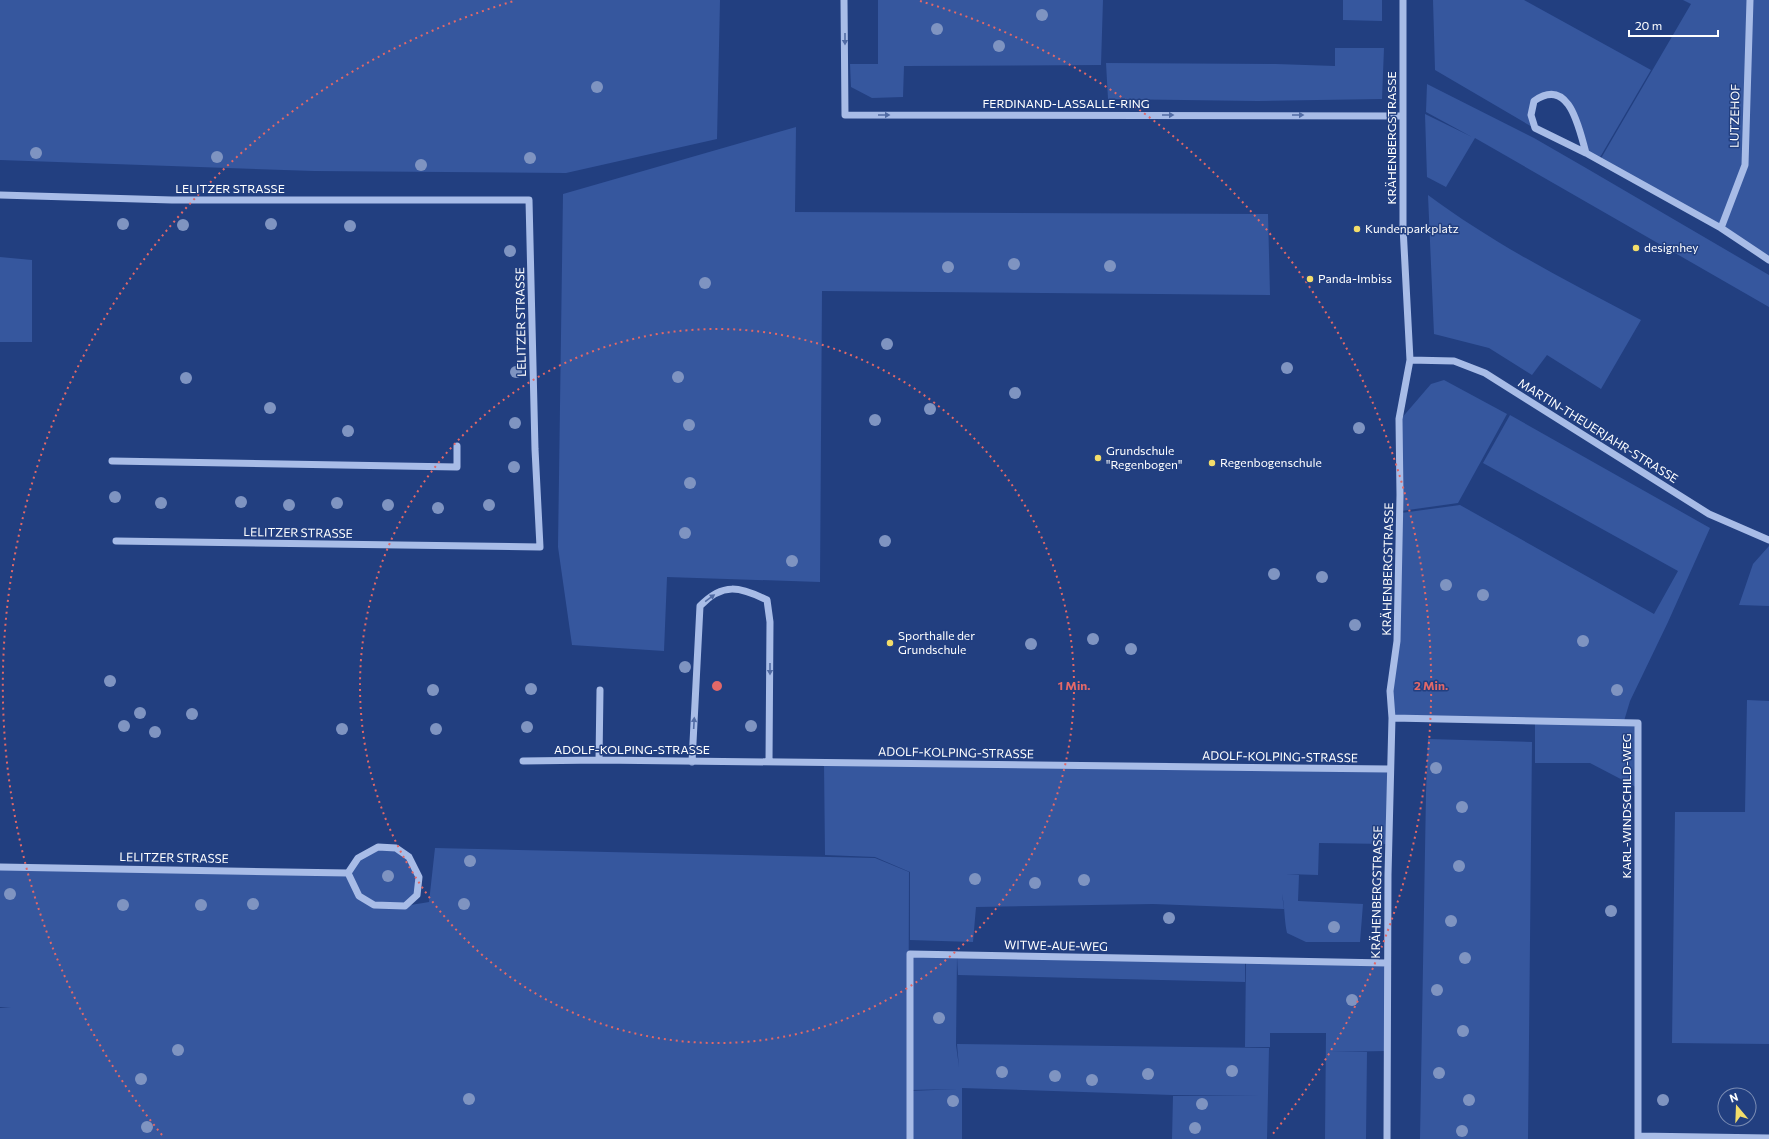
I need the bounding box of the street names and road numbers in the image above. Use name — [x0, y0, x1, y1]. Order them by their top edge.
street label: KRÄHENBERGSTRASSE — [1384, 71, 1398, 205]
street label: LUTZEHOF — [1726, 84, 1742, 148]
street label: FERDINAND-LASSALLE-RING — [982, 96, 1150, 110]
street label: LELITZER STRASSE — [175, 181, 285, 195]
street label: LELITZER STRASSE — [512, 267, 528, 377]
street label: MARTIN-THEUERJAHR-STRASSE — [1516, 375, 1681, 486]
street label: KRÄHENBERGSTRASSE — [1379, 502, 1395, 636]
street label: LELITZER STRASSE — [243, 524, 353, 540]
street label: KARL-WINDSCHILD-WEG — [1619, 733, 1633, 879]
street label: ADOLF-KOLPING-STRASSE — [554, 742, 710, 756]
street label: ADOLF-KOLPING-STRASSE — [878, 744, 1034, 760]
street label: ADOLF-KOLPING-STRASSE — [1202, 748, 1358, 764]
street label: KRÄHENBERGSTRASSE — [1368, 825, 1384, 959]
street label: LELITZER STRASSE — [119, 849, 229, 865]
street label: WITWE-AUE-WEG — [1004, 937, 1108, 953]

